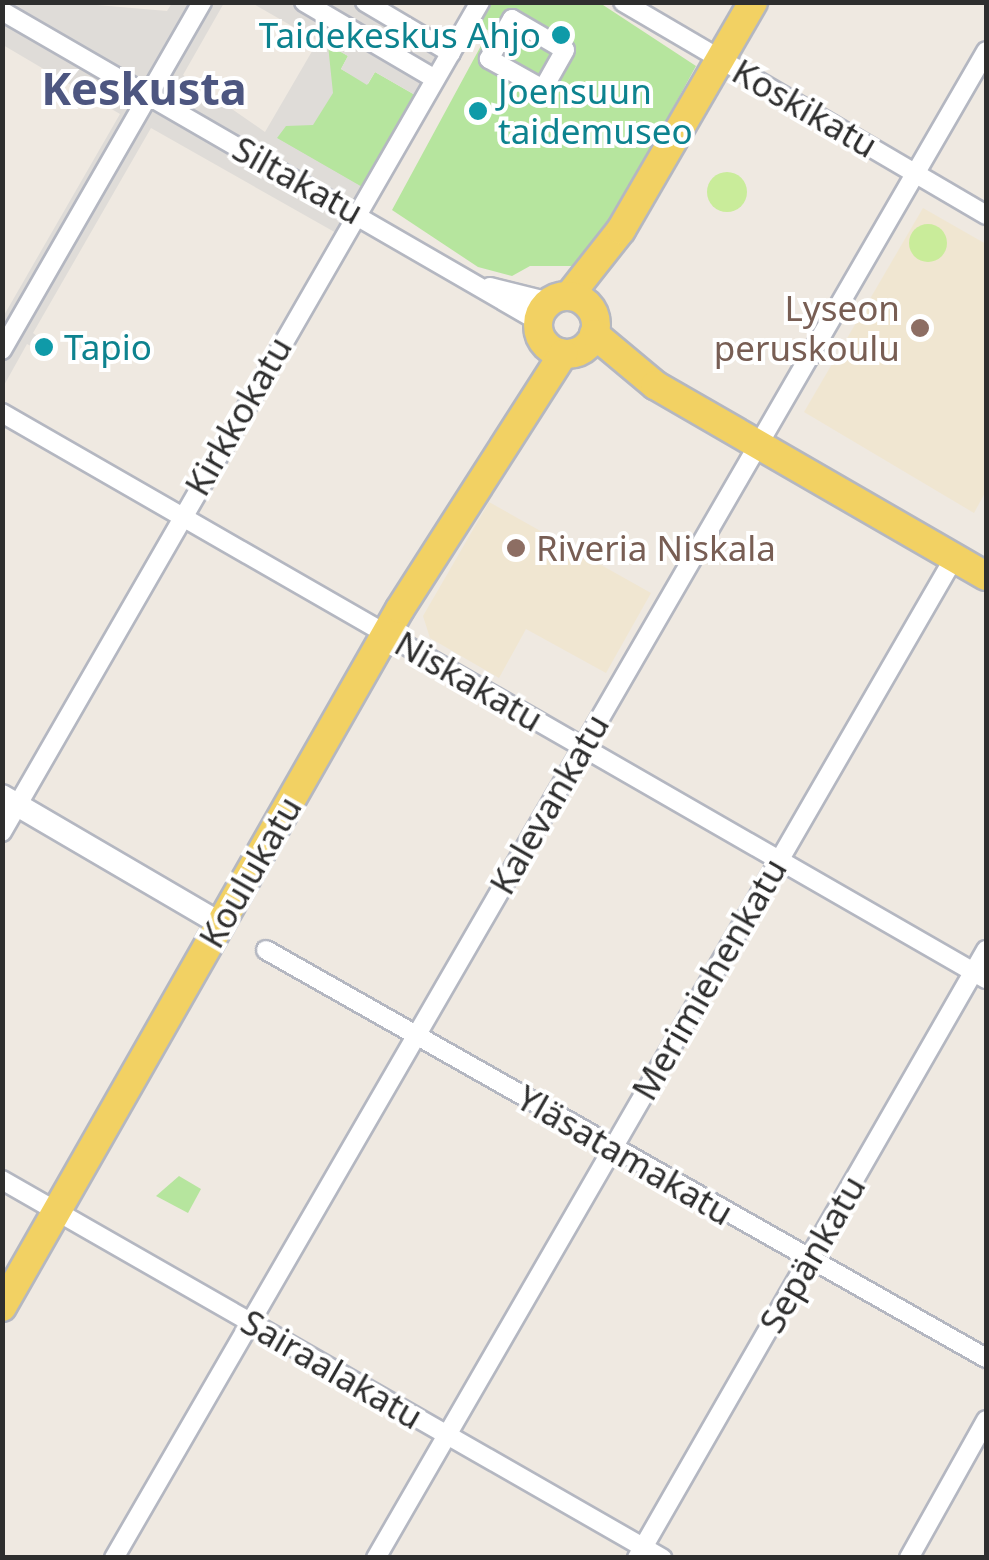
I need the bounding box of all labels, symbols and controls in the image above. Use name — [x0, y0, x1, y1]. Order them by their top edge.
place label: Taidekeskus Ahjo — [259, 14, 541, 56]
marker: Taidekeskus Ahjo — [550, 24, 572, 46]
street label: Koskikatu — [725, 50, 885, 166]
district label: Keskusta — [41, 61, 247, 115]
place label: Joensuun taidemuseo — [498, 70, 693, 152]
marker: Joensuun taidemuseo — [467, 100, 489, 122]
street label: Siltakatu — [226, 127, 370, 233]
place label: Lyseon peruskoulu — [714, 287, 900, 369]
marker: Lyseon peruskoulu — [909, 317, 931, 339]
place label: Tapio — [64, 326, 152, 368]
street label: Kirkkokatu — [176, 329, 300, 503]
marker: Tapio — [33, 336, 55, 358]
place label: Riveria Niskala — [536, 527, 776, 569]
marker: Riveria Niskala — [505, 537, 527, 559]
street label: Niskakatu — [388, 622, 550, 740]
street label: Kalevankatu — [481, 706, 617, 902]
street label: Koulukatu — [190, 789, 310, 955]
street label: Merimiehenkatu — [623, 851, 795, 1107]
street label: Yläsatamakatu — [510, 1076, 740, 1234]
street label: Sepänkatu — [750, 1168, 874, 1340]
street label: Sairaalakatu — [234, 1300, 430, 1438]

